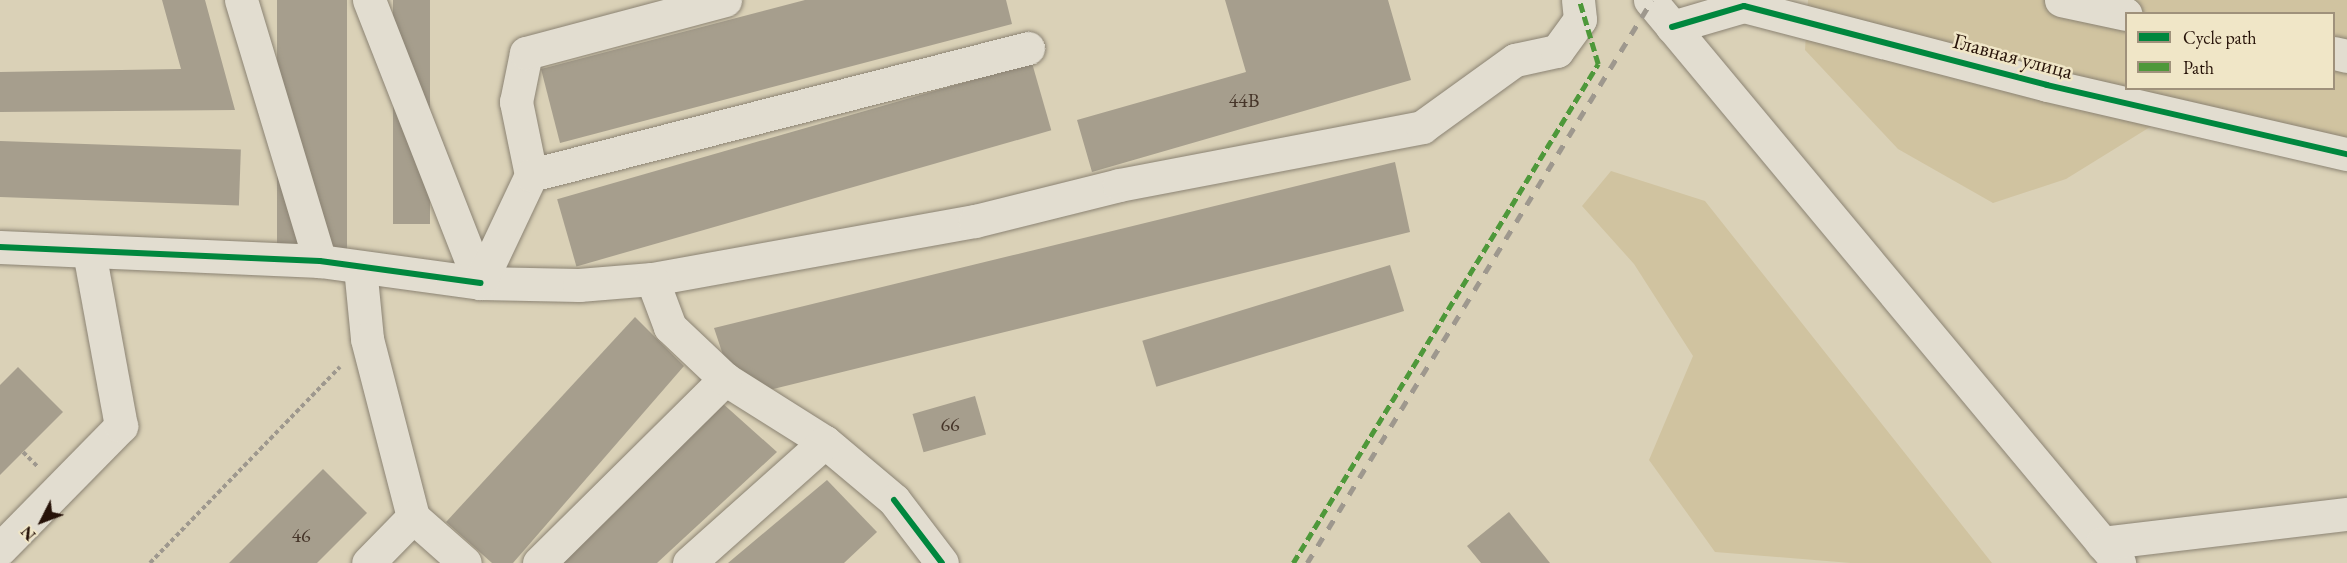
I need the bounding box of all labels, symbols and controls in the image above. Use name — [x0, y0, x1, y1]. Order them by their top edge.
legend — [2125, 12, 2335, 90]
text: Cycle path — [2183, 26, 2257, 49]
street label: Главная улица — [1950, 27, 2076, 85]
text: Path — [2183, 56, 2214, 79]
house number: 44В — [1229, 88, 1259, 112]
house number: 66 — [940, 412, 960, 436]
north arrow — [12, 491, 72, 551]
text: N — [16, 522, 40, 545]
house number: 46 — [291, 523, 311, 547]

